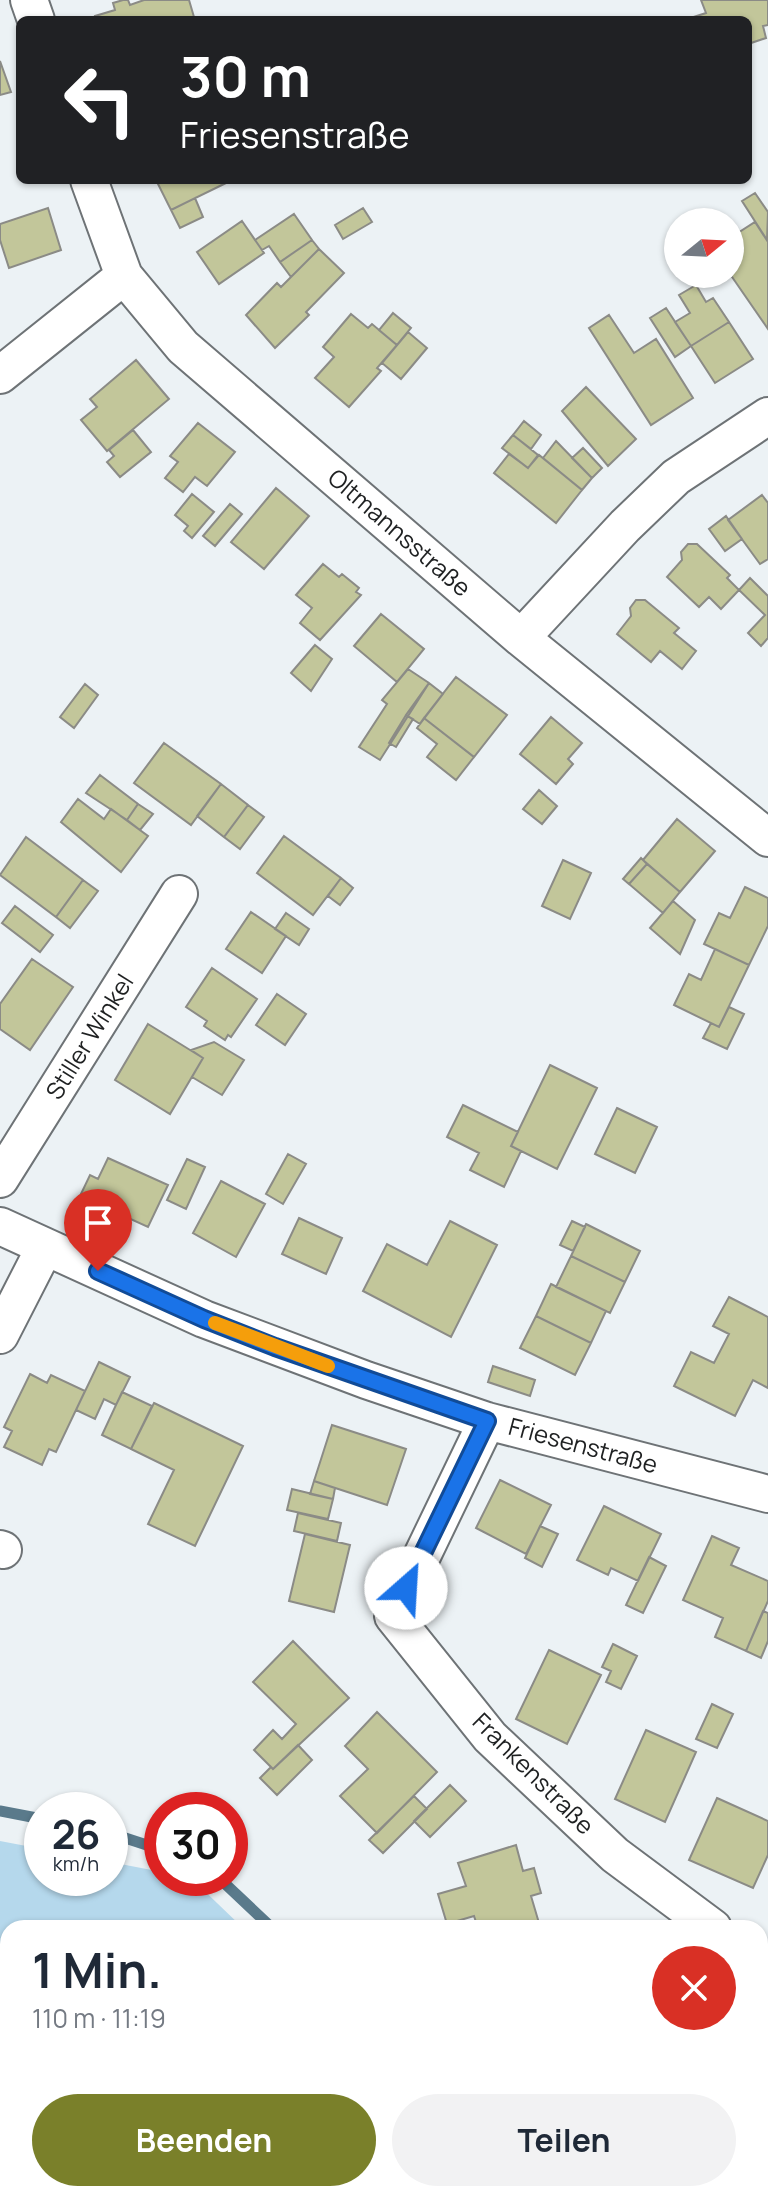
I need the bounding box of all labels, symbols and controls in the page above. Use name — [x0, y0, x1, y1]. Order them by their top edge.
text: 30 m — [180, 37, 311, 114]
icon: left — [48, 48, 152, 152]
text: Friesenstraße — [180, 110, 410, 159]
north arrow — [664, 208, 744, 288]
map controls — [664, 208, 744, 288]
street label: Oltmannsstraße — [321, 461, 479, 603]
street label: Stiller Winkel — [37, 967, 140, 1105]
pin — [64, 1189, 132, 1271]
icon: arrive — [76, 1201, 120, 1245]
street label: Friesenstraße — [505, 1409, 662, 1480]
position arrow — [364, 1546, 448, 1630]
street label: Frankenstraße — [466, 1705, 602, 1841]
speed limit sign: 30 — [144, 1792, 248, 1896]
text: 26 — [52, 1806, 100, 1861]
text: km/h — [53, 1850, 99, 1877]
text: 1 Min. — [32, 1937, 162, 2002]
button: close — [652, 1946, 736, 2030]
text: 110 m · 11:19 — [32, 2000, 166, 2036]
button: Beenden — [32, 2094, 376, 2186]
button: Teilen — [392, 2094, 736, 2186]

